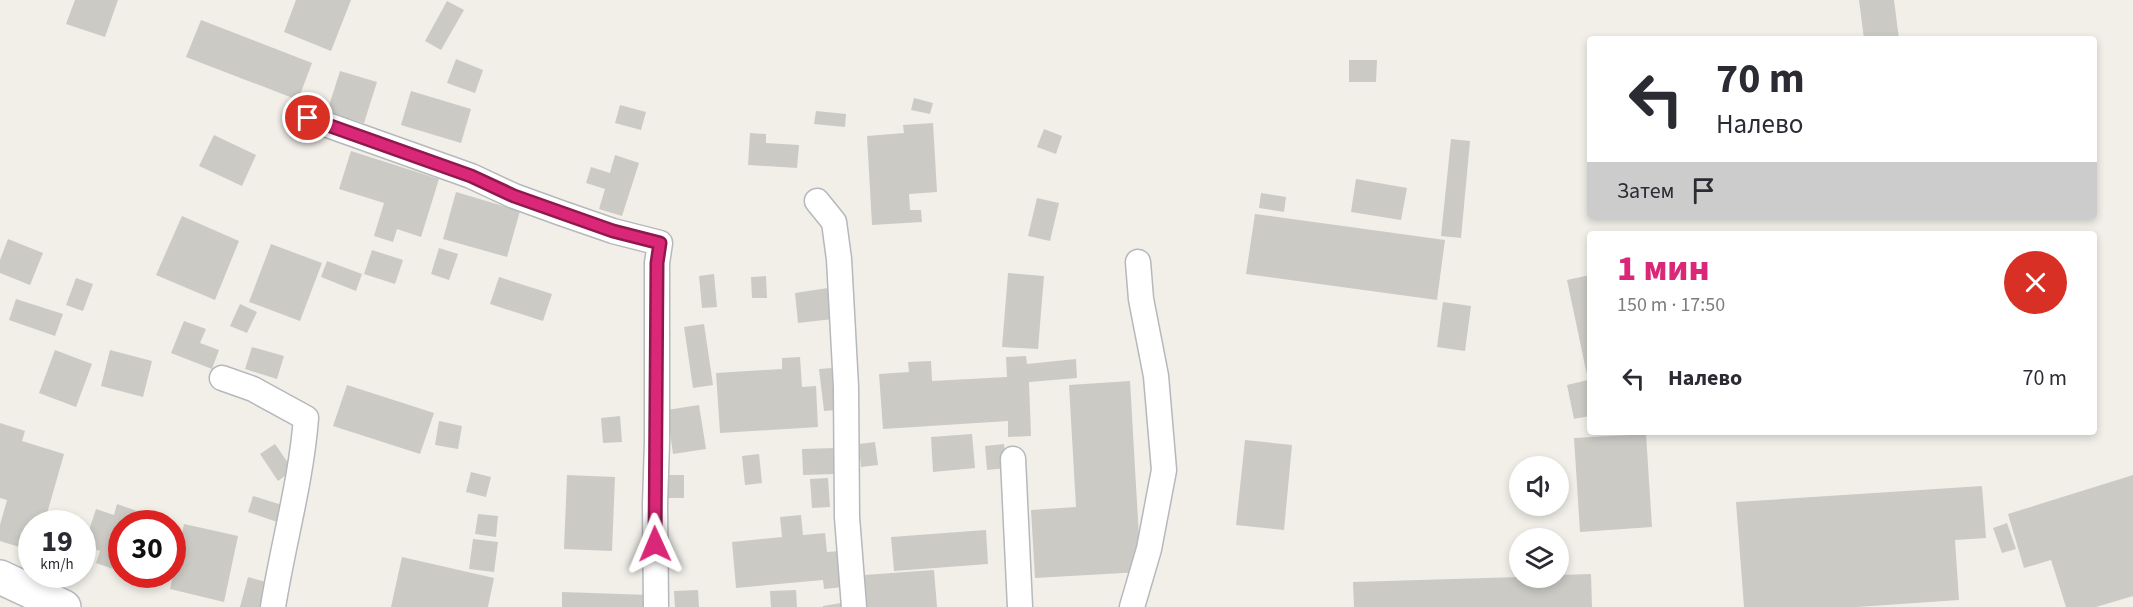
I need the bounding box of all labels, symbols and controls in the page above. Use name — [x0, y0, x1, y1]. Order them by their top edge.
text: 70 m — [1716, 49, 1805, 109]
icon: left — [1617, 60, 1695, 138]
pin — [282, 92, 333, 143]
icon: arrive — [291, 101, 324, 134]
text: Налево — [1716, 105, 1803, 144]
icon: arrive — [1687, 174, 1720, 207]
text: Затем — [1617, 175, 1675, 207]
text: 1 мин — [1617, 243, 1710, 294]
button: close — [2004, 251, 2067, 314]
text: 150 m · 17:50 — [1617, 291, 1725, 319]
icon: left — [1617, 362, 1650, 395]
text: Налево — [1668, 362, 1742, 394]
text: 70 m — [2022, 362, 2067, 394]
map controls — [1509, 456, 1569, 588]
button: sound — [1509, 456, 1569, 516]
speed limit sign: 30 — [108, 510, 186, 588]
position arrow — [623, 512, 687, 576]
text: 19 — [41, 520, 73, 563]
button: layers — [1509, 528, 1569, 588]
text: km/h — [40, 554, 74, 575]

